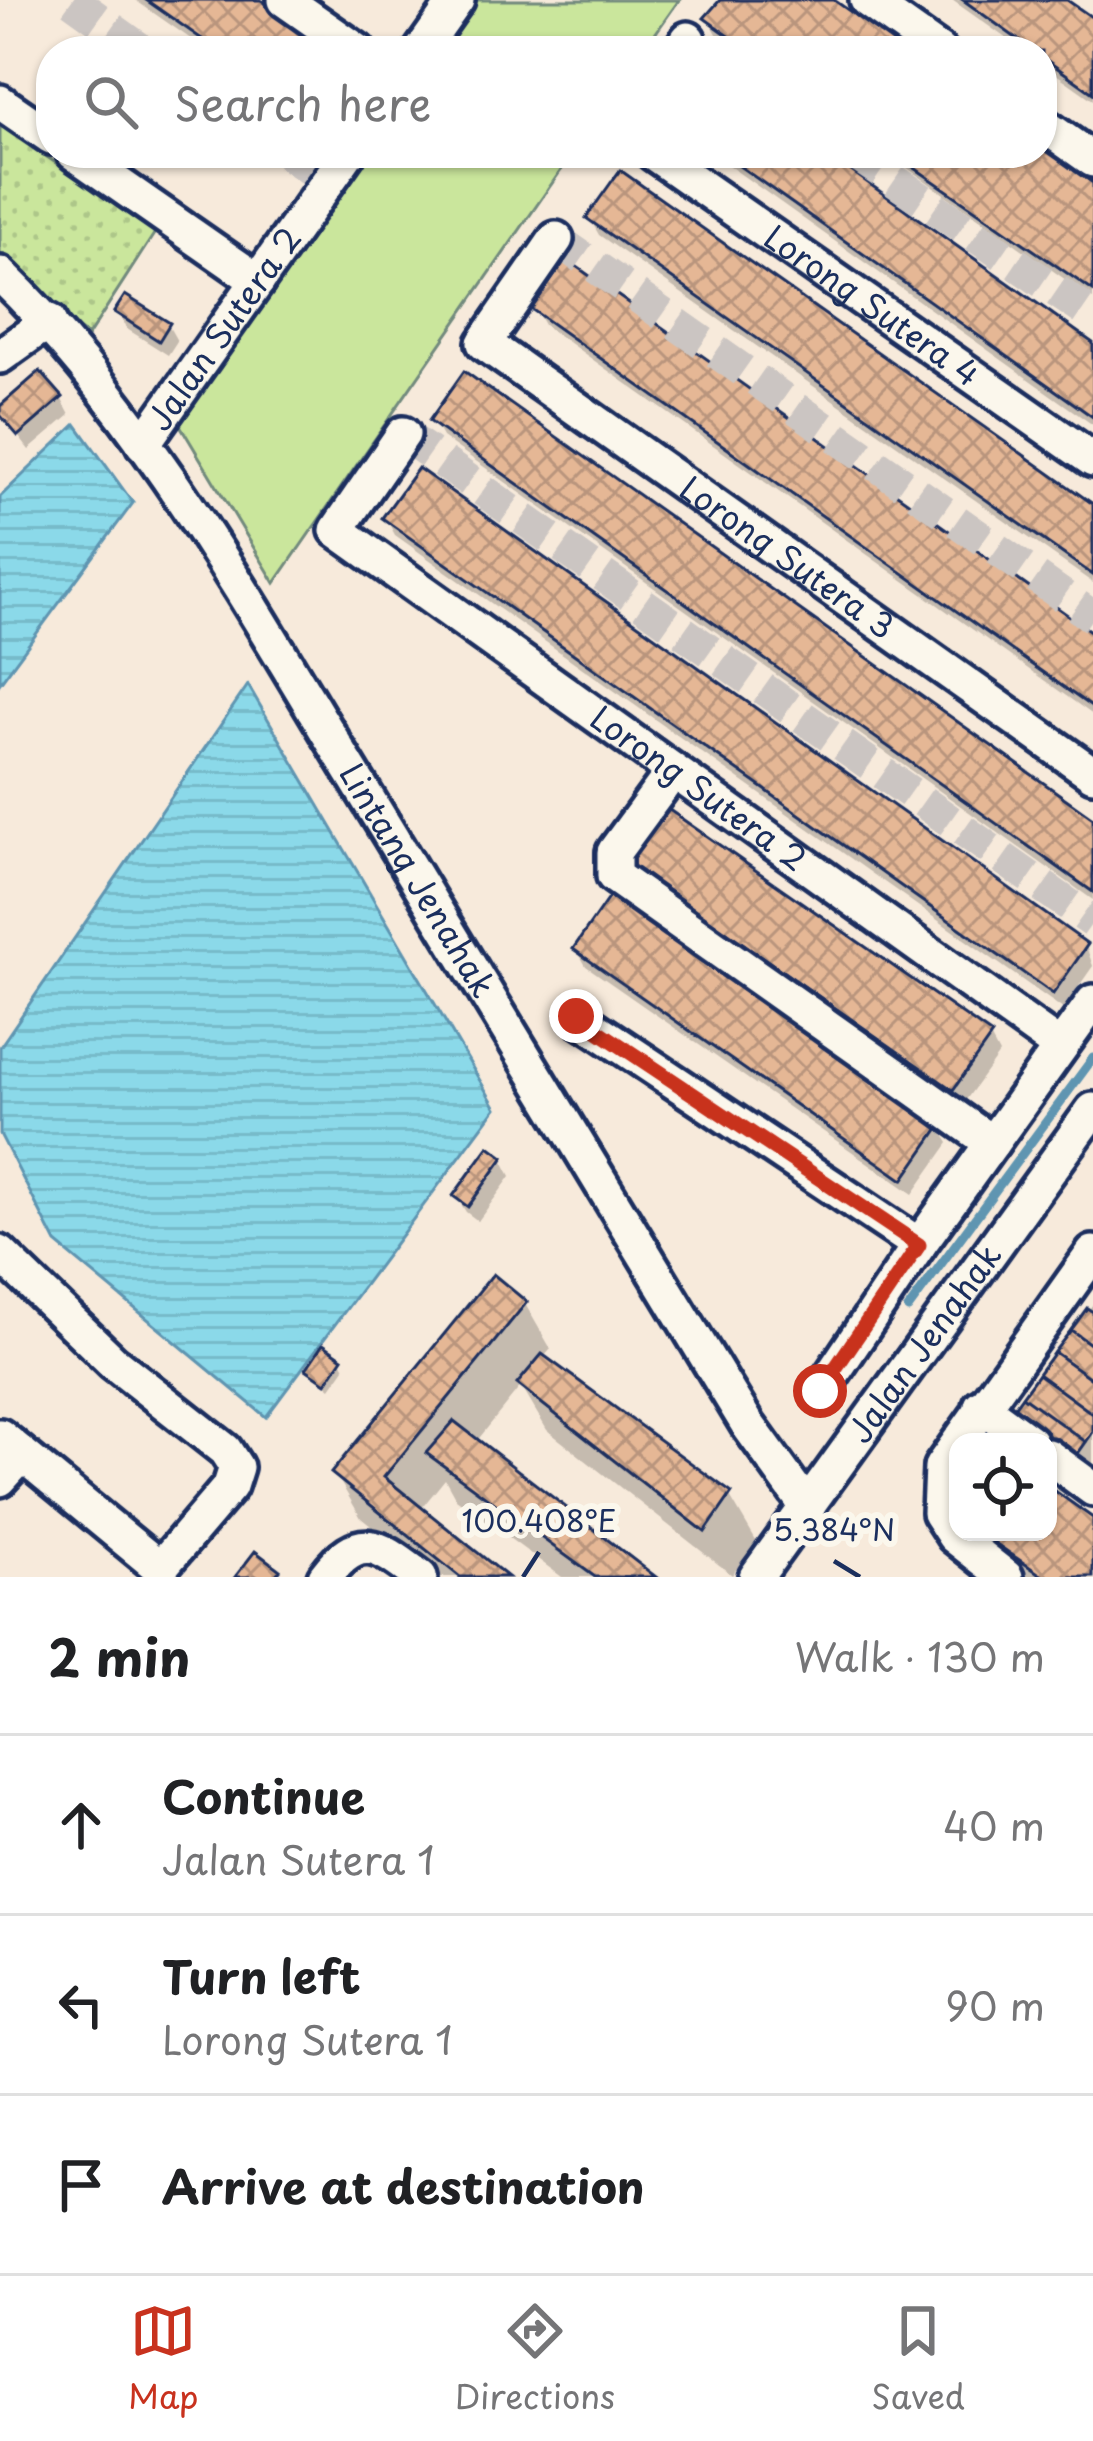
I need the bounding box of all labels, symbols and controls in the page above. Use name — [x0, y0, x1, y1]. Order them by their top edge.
search box — [36, 36, 1057, 168]
text: Search here — [174, 68, 431, 136]
icon: search — [78, 69, 144, 135]
street label: Lorong Sutera 4 — [755, 211, 991, 397]
street label: Jalan Sutera 2 — [133, 215, 312, 440]
street label: Lorong Sutera 3 — [671, 462, 906, 649]
street label: Lorong Sutera 2 — [581, 692, 818, 882]
street label: Lintang Jenahak — [328, 752, 509, 1006]
route end — [549, 989, 603, 1043]
street label: Jalan Jenahak — [834, 1232, 1012, 1452]
route start — [793, 1364, 847, 1418]
map controls — [949, 1433, 1057, 1541]
button: locate — [949, 1433, 1057, 1541]
text: 100.408°E — [462, 1497, 616, 1542]
text: 5.384°N — [773, 1506, 895, 1551]
text: 2 min — [48, 1617, 190, 1694]
text: Walk · 130 m — [795, 1626, 1045, 1685]
text: Continue — [162, 1761, 365, 1829]
icon: ahead — [48, 1792, 114, 1858]
text: 40 m — [943, 1795, 1045, 1854]
text: Jalan Sutera 1 — [162, 1829, 435, 1888]
text: Turn left — [162, 1941, 361, 2009]
icon: left — [48, 1972, 114, 2038]
text: 90 m — [945, 1975, 1045, 2034]
text: Lorong Sutera 1 — [162, 2009, 453, 2068]
text: Arrive at destination — [162, 2151, 645, 2219]
icon: arrive — [48, 2152, 114, 2218]
tab: Map — [128, 2298, 199, 2420]
tab: Directions — [455, 2298, 615, 2420]
tab: Saved — [871, 2298, 965, 2420]

